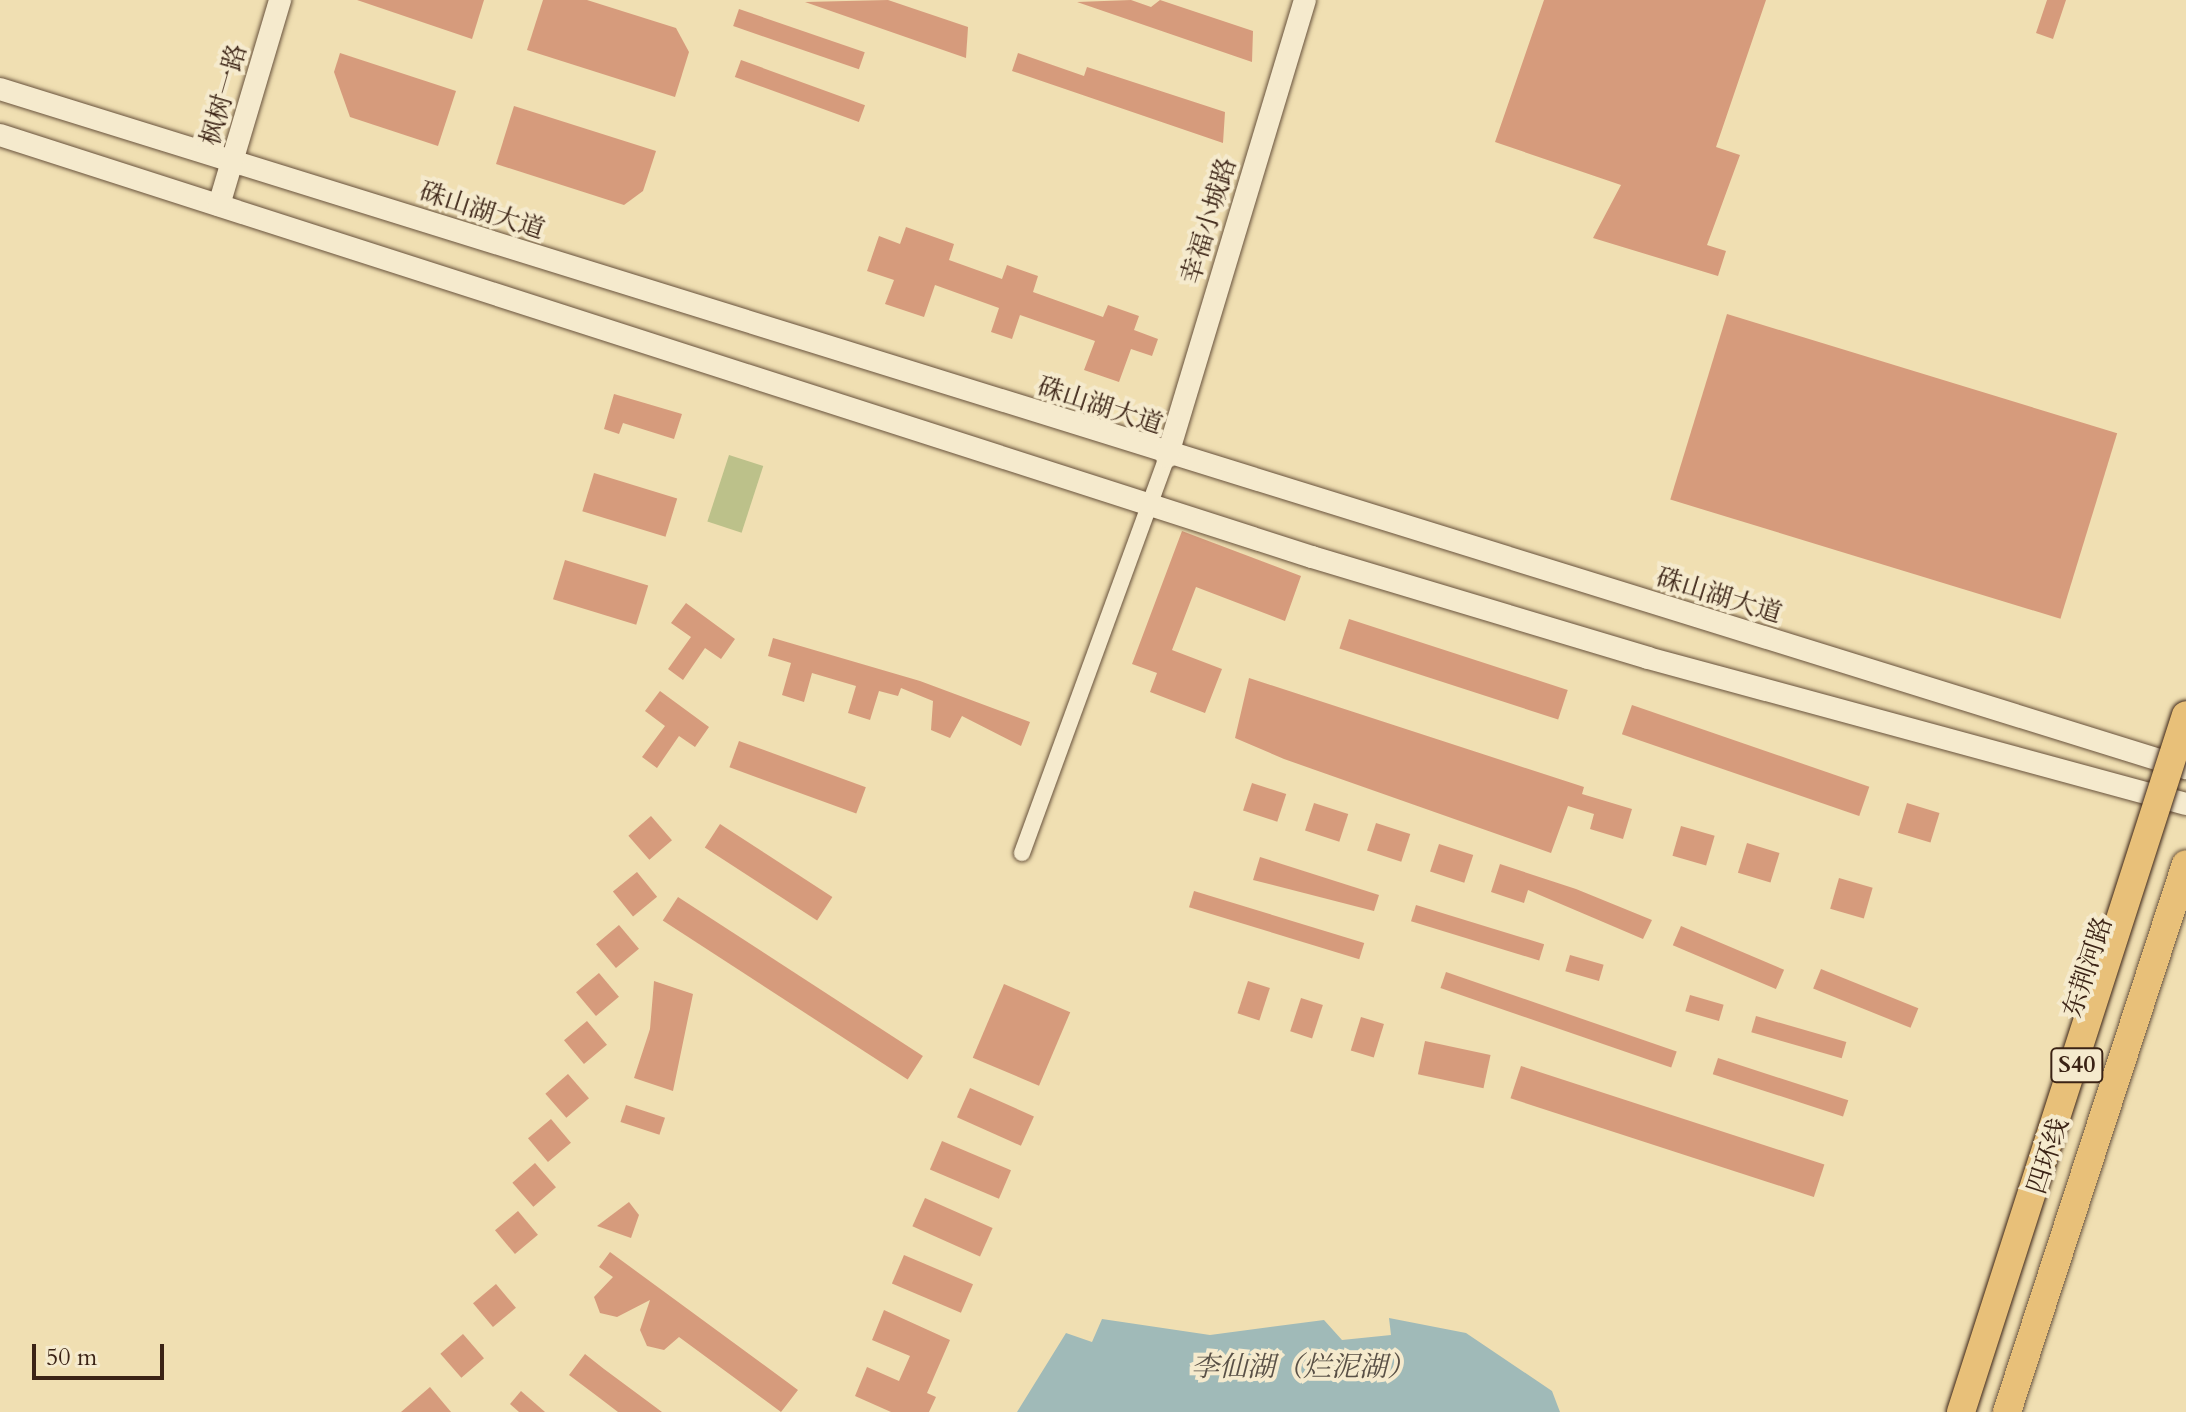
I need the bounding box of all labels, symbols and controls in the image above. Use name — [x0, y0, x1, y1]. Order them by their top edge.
street label: 枫树一路 — [195, 41, 253, 149]
street label: 幸福小城路 — [1175, 154, 1243, 288]
street label: 硃山湖大道 — [415, 176, 549, 246]
street label: 硃山湖大道 — [1033, 371, 1167, 441]
street label: 硃山湖大道 — [1652, 562, 1786, 630]
street label: 东荆河路 — [2057, 913, 2119, 1021]
road number: S40 — [2049, 1045, 2105, 1085]
street label: 四环线 — [2021, 1114, 2075, 1198]
scale bar — [36, 1328, 168, 1378]
text: 50 m — [46, 1341, 97, 1374]
water label: 李仙湖（烂泥湖） — [1191, 1350, 1415, 1384]

